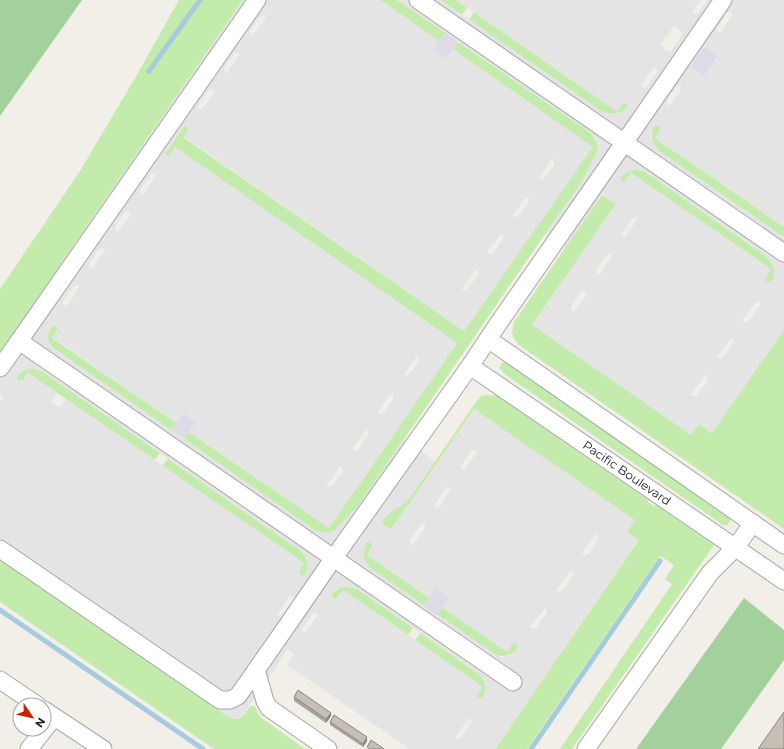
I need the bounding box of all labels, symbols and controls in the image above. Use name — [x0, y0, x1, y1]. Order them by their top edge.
street label: Pacific Boulevard — [580, 437, 674, 508]
north arrow — [12, 697, 52, 737]
text: N — [32, 715, 49, 730]

